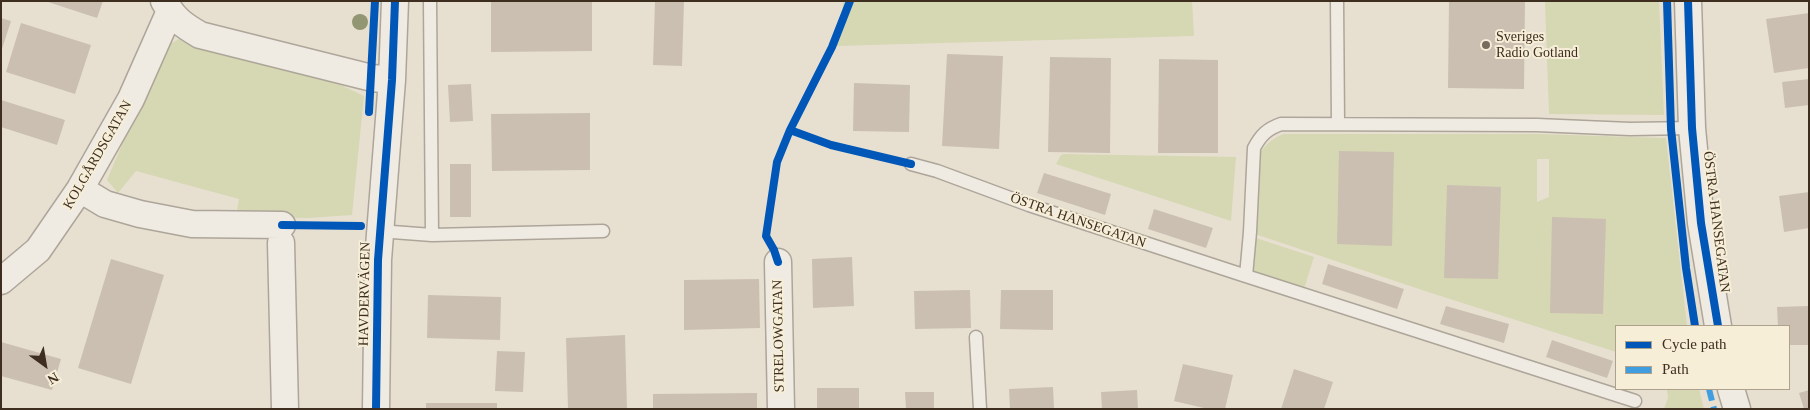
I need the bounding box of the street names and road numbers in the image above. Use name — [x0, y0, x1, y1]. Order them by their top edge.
street label: KOLGÅRDSGATAN — [60, 98, 136, 212]
street label: ÖSTRA HANSEGATAN — [1699, 150, 1733, 294]
street label: ÖSTRA HANSEGATAN — [1008, 190, 1148, 252]
street label: HAVDERVÄGEN — [356, 242, 374, 346]
street label: STRELOWGATAN — [770, 280, 788, 392]

